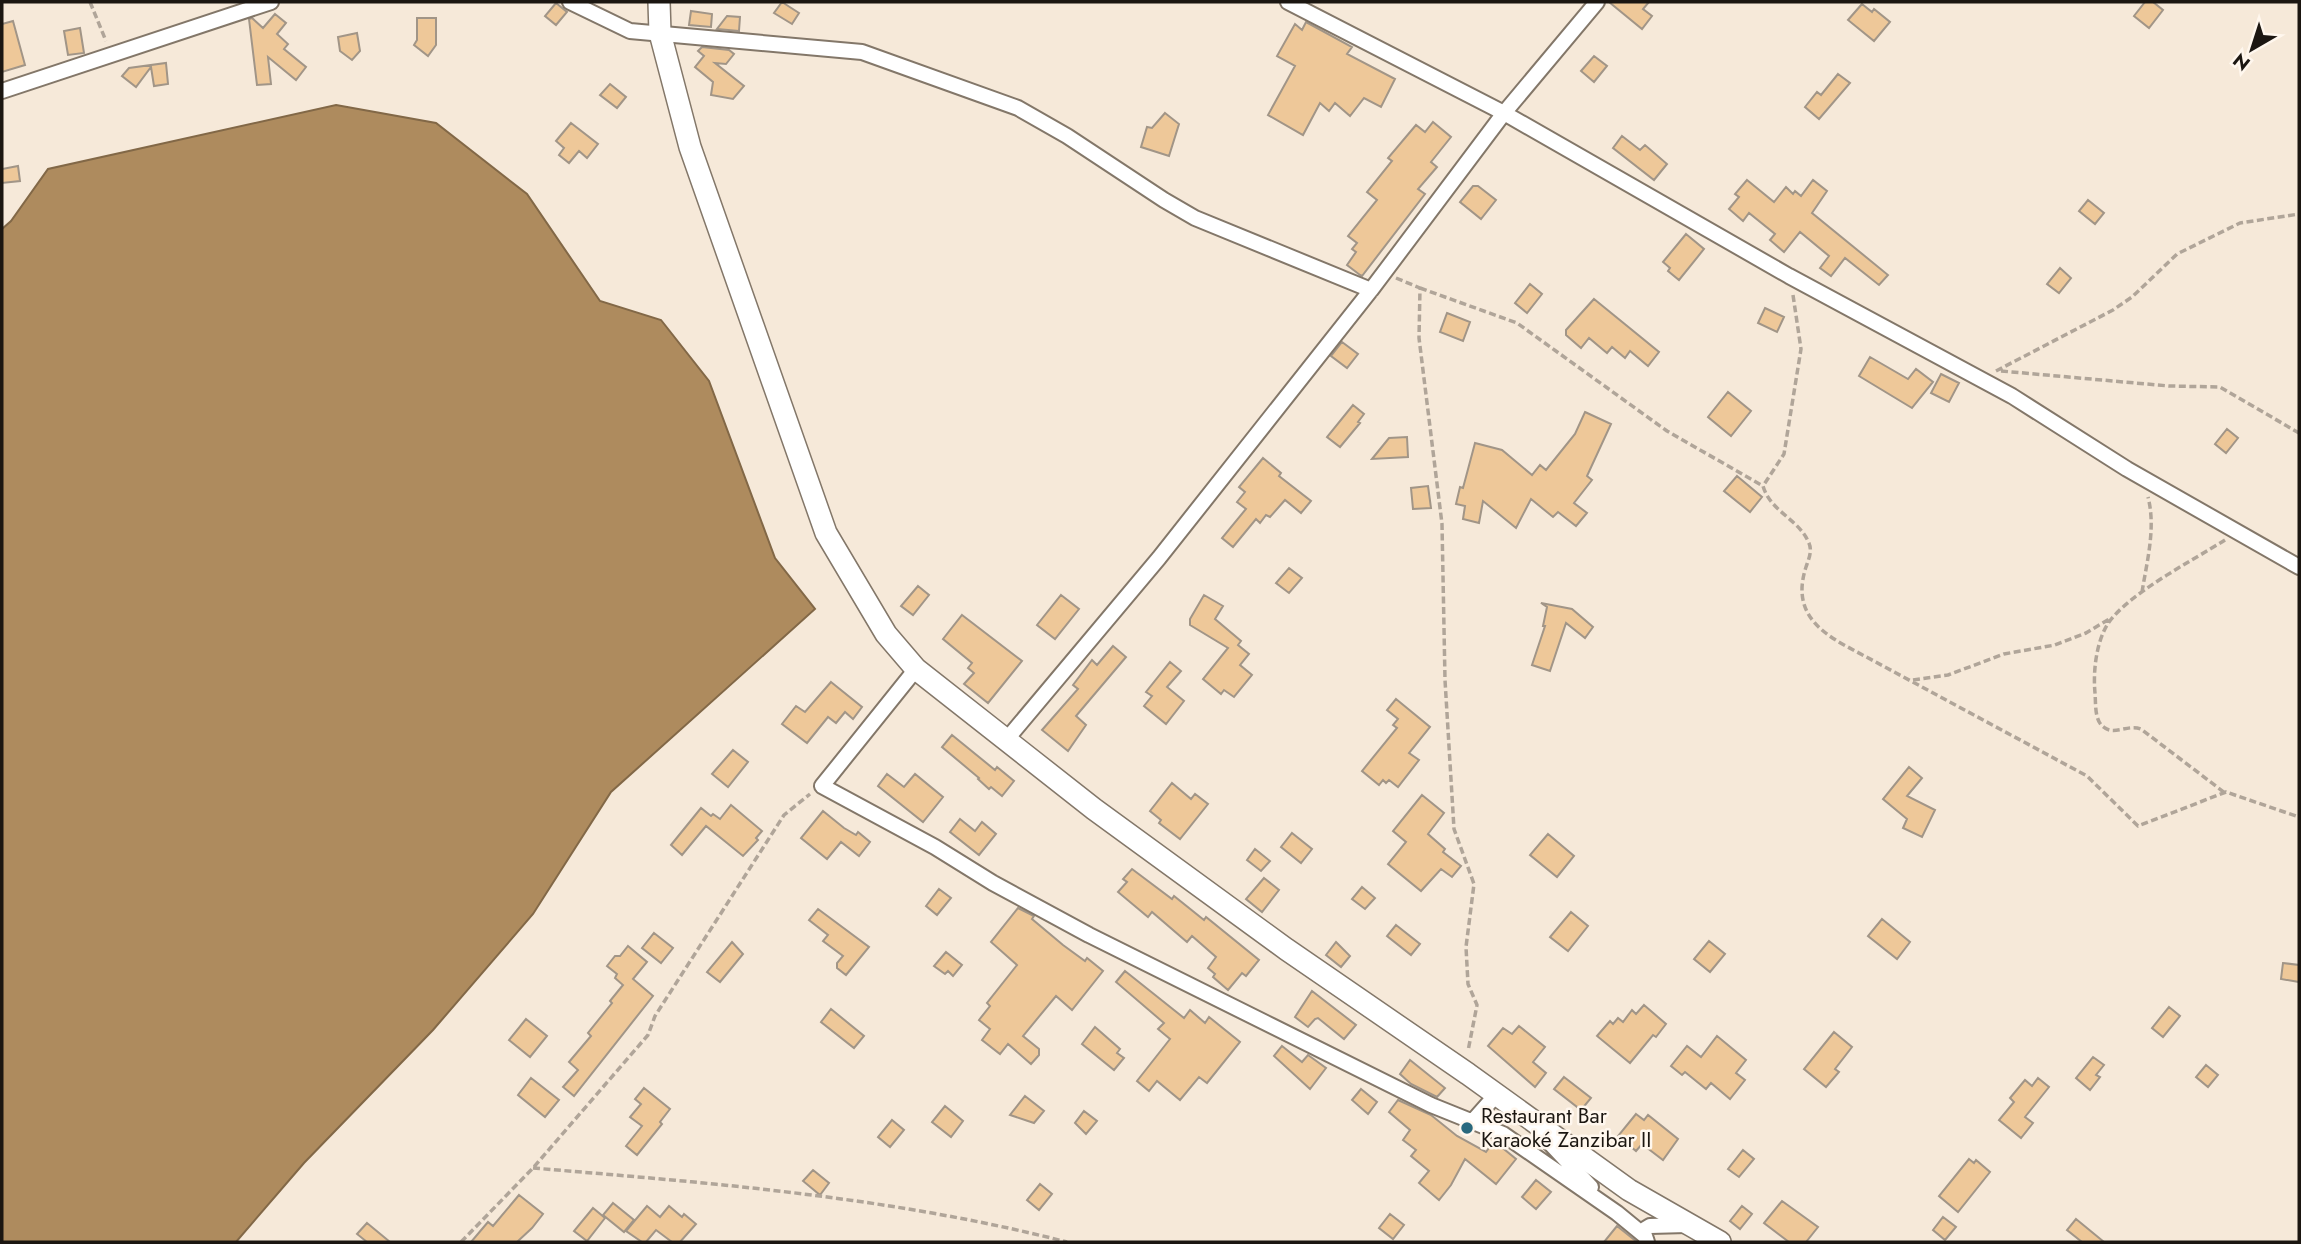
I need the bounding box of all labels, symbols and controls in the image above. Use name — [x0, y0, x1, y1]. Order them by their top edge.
north arrow — [2217, 14, 2287, 84]
text: N — [2227, 47, 2256, 77]
place label: Restaurant Bar Karaoké Zanzibar II — [1481, 1101, 1651, 1155]
marker: Restaurant Bar Karaoké Zanzibar II — [1459, 1120, 1475, 1136]

